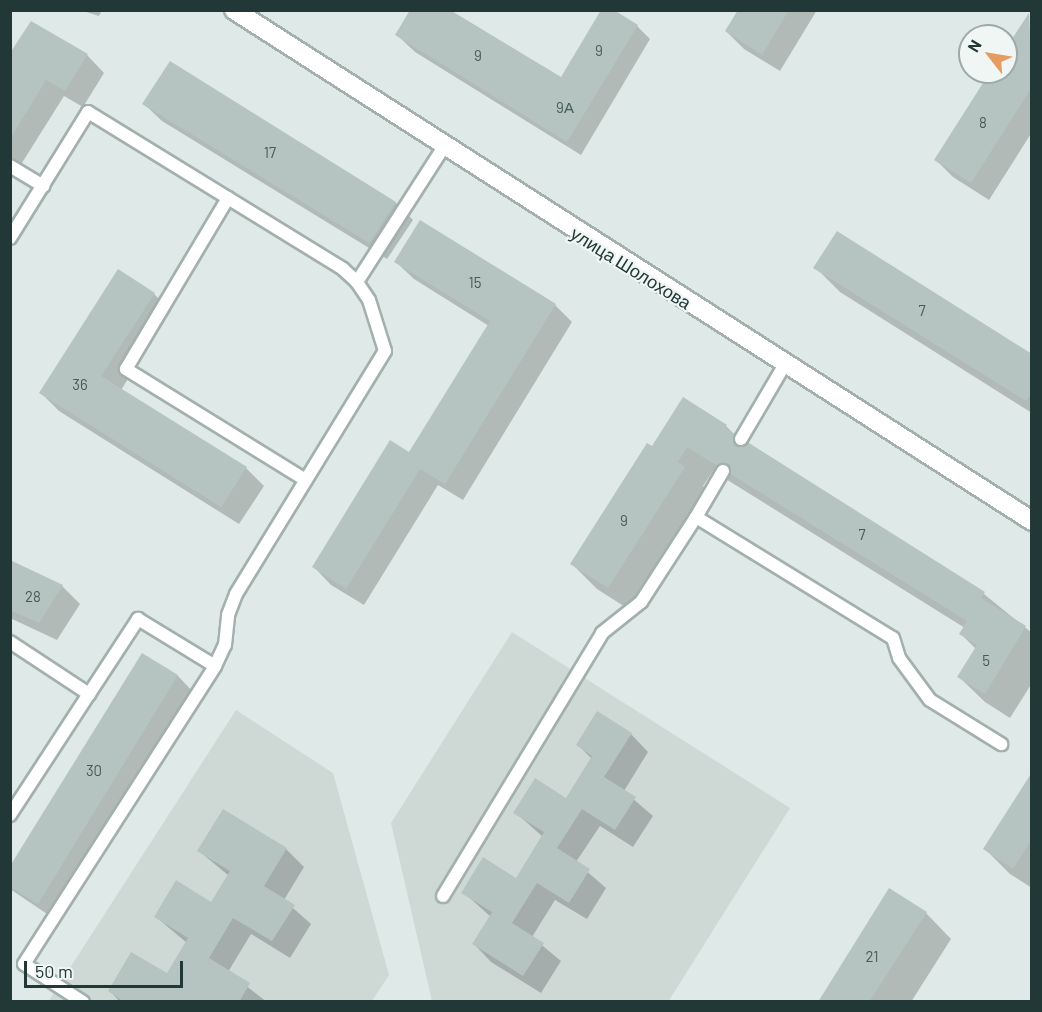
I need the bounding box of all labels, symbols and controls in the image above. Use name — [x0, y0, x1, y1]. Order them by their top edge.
north arrow — [958, 24, 1018, 84]
text: N — [963, 36, 985, 55]
house number: 9 — [595, 42, 603, 60]
house number: 9 — [474, 47, 482, 65]
house number: 9А — [556, 99, 574, 117]
house number: 8 — [979, 114, 987, 132]
house number: 17 — [264, 144, 276, 162]
street label: улица Шолохова — [567, 222, 695, 314]
house number: 15 — [469, 274, 481, 292]
house number: 7 — [918, 302, 926, 320]
house number: 36 — [72, 376, 88, 394]
house number: 9 — [620, 512, 628, 530]
house number: 7 — [858, 526, 866, 544]
house number: 28 — [25, 588, 41, 606]
house number: 5 — [982, 652, 990, 670]
house number: 30 — [86, 762, 102, 780]
house number: 21 — [865, 948, 879, 966]
scale bar — [27, 949, 186, 987]
text: 50 m — [35, 960, 73, 982]

